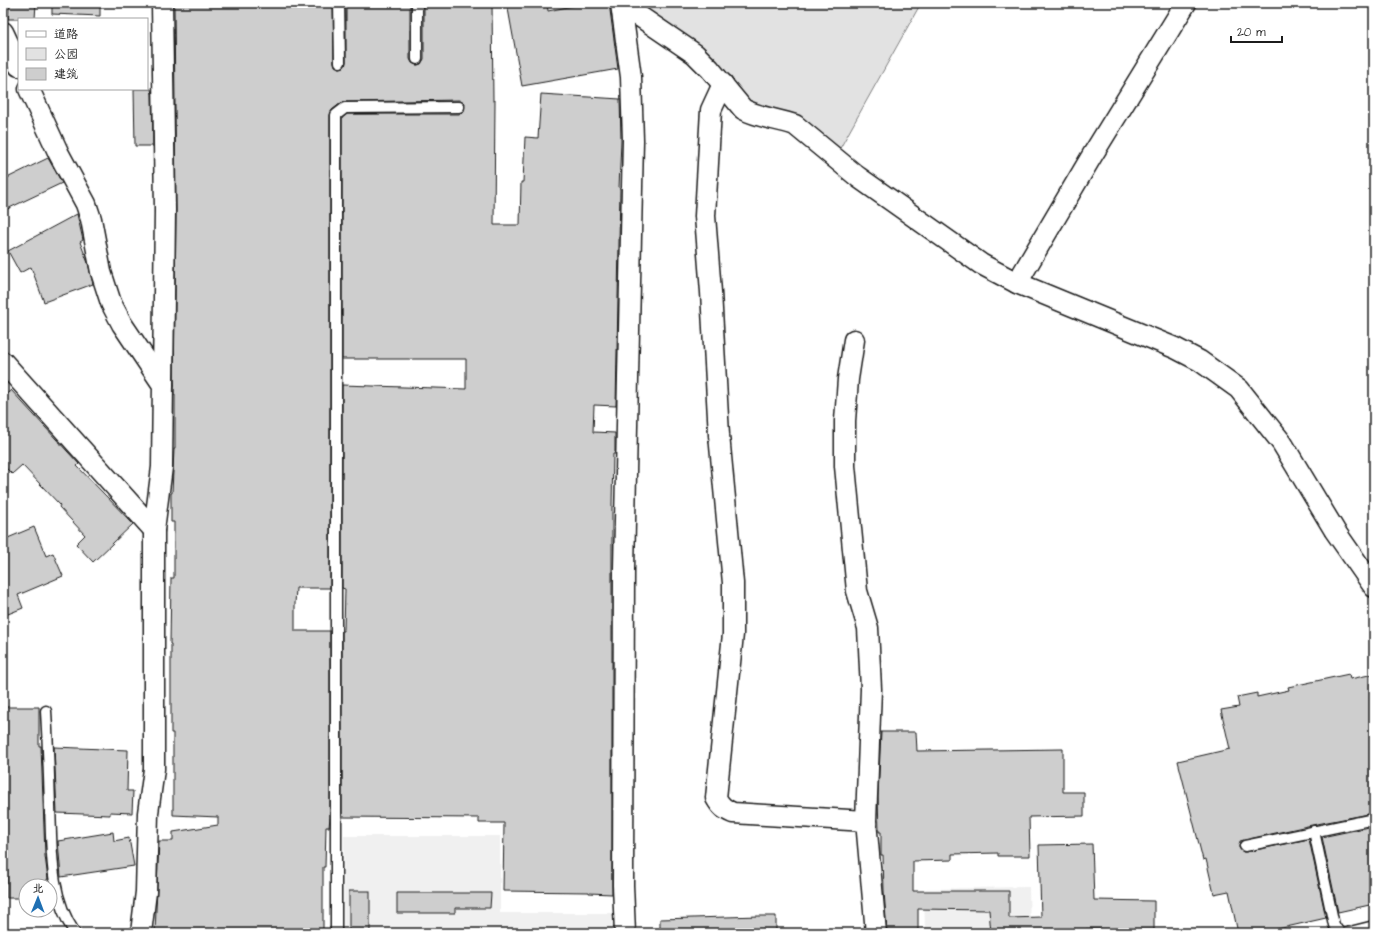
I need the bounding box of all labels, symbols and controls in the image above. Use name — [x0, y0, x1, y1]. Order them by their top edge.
legend — [18, 18, 148, 90]
scale bar — [1231, 18, 1282, 44]
text: 20 m — [1237, 24, 1266, 41]
text: 道路 — [54, 26, 78, 43]
text: 公园 — [54, 46, 78, 63]
text: 建筑 — [54, 66, 78, 83]
north arrow — [18, 878, 58, 918]
text: 北 — [33, 881, 44, 896]

